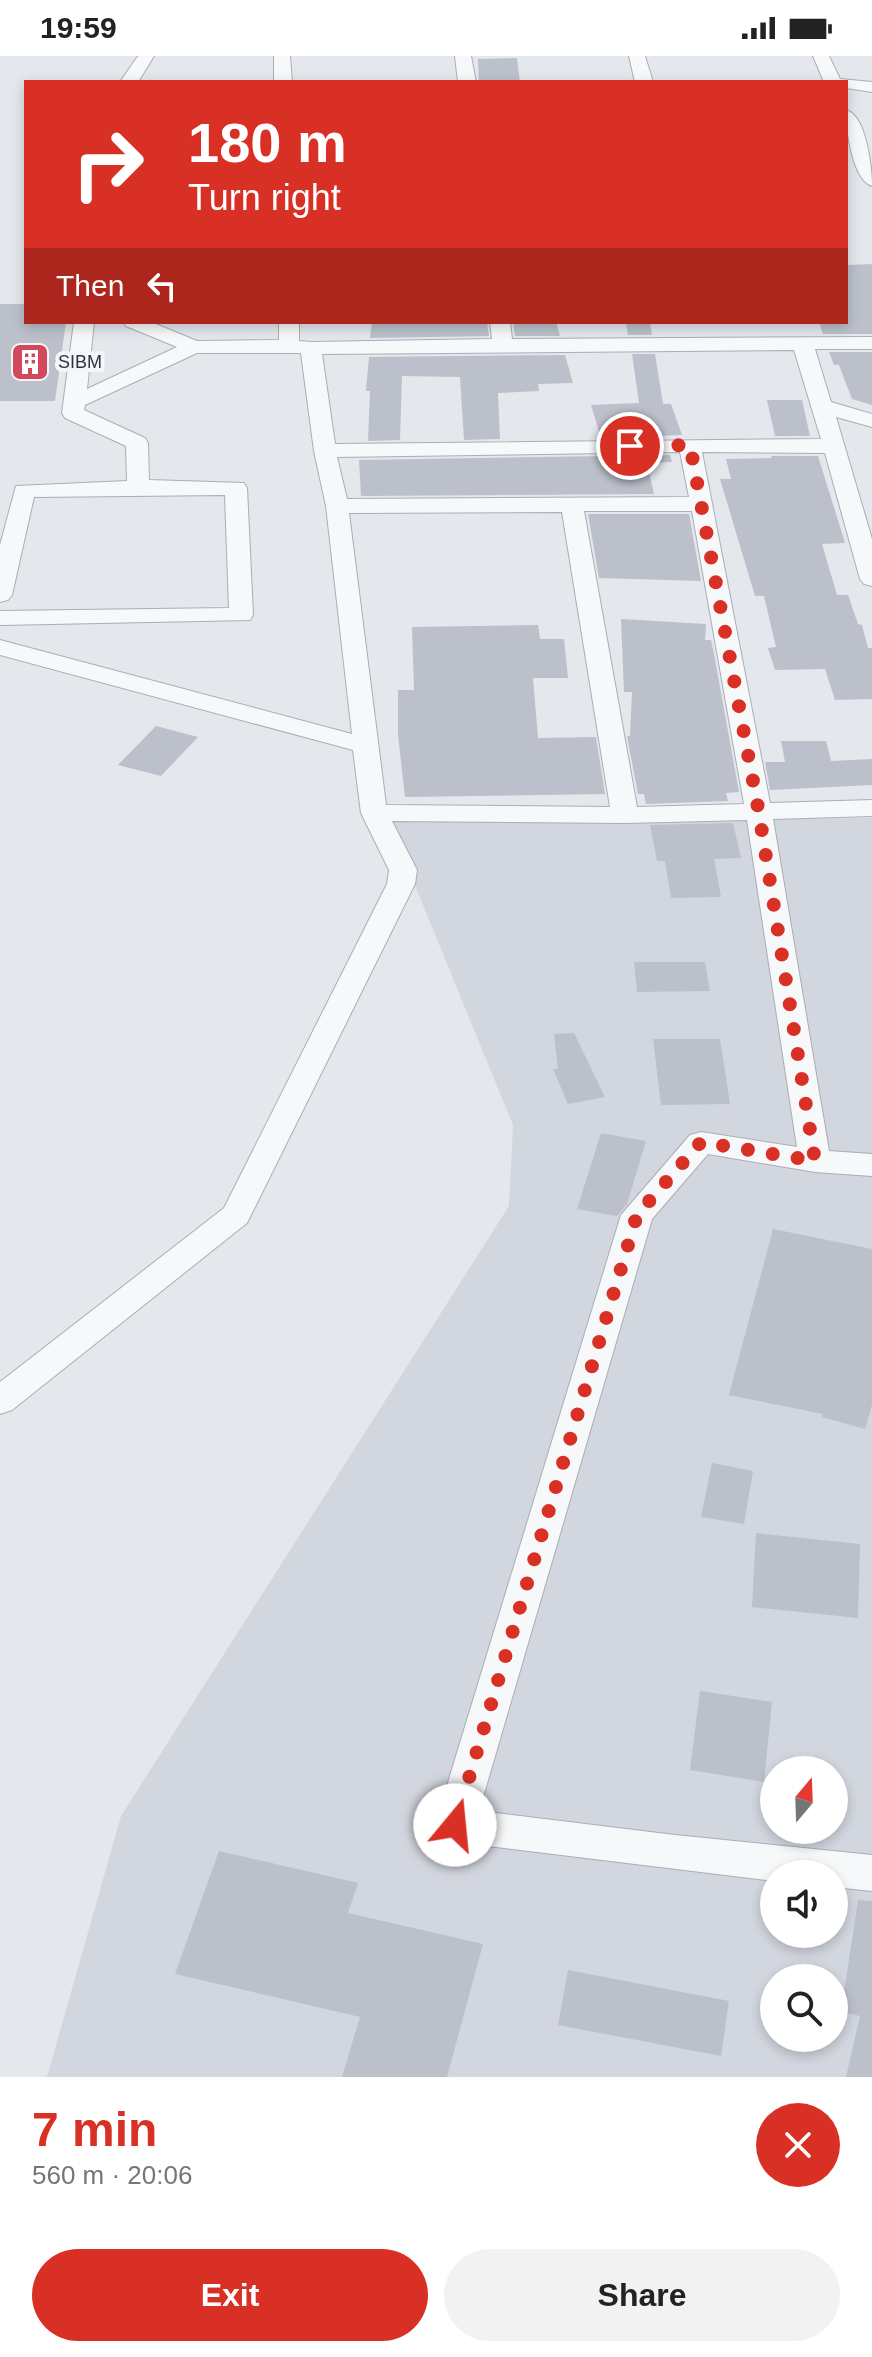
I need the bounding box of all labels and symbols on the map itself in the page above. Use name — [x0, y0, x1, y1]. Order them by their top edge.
building icon: SIBM — [9, 341, 51, 383]
place label: SIBM — [58, 352, 102, 372]
pin — [596, 412, 664, 480]
north arrow — [760, 1756, 848, 1844]
position arrow — [413, 1783, 497, 1867]

